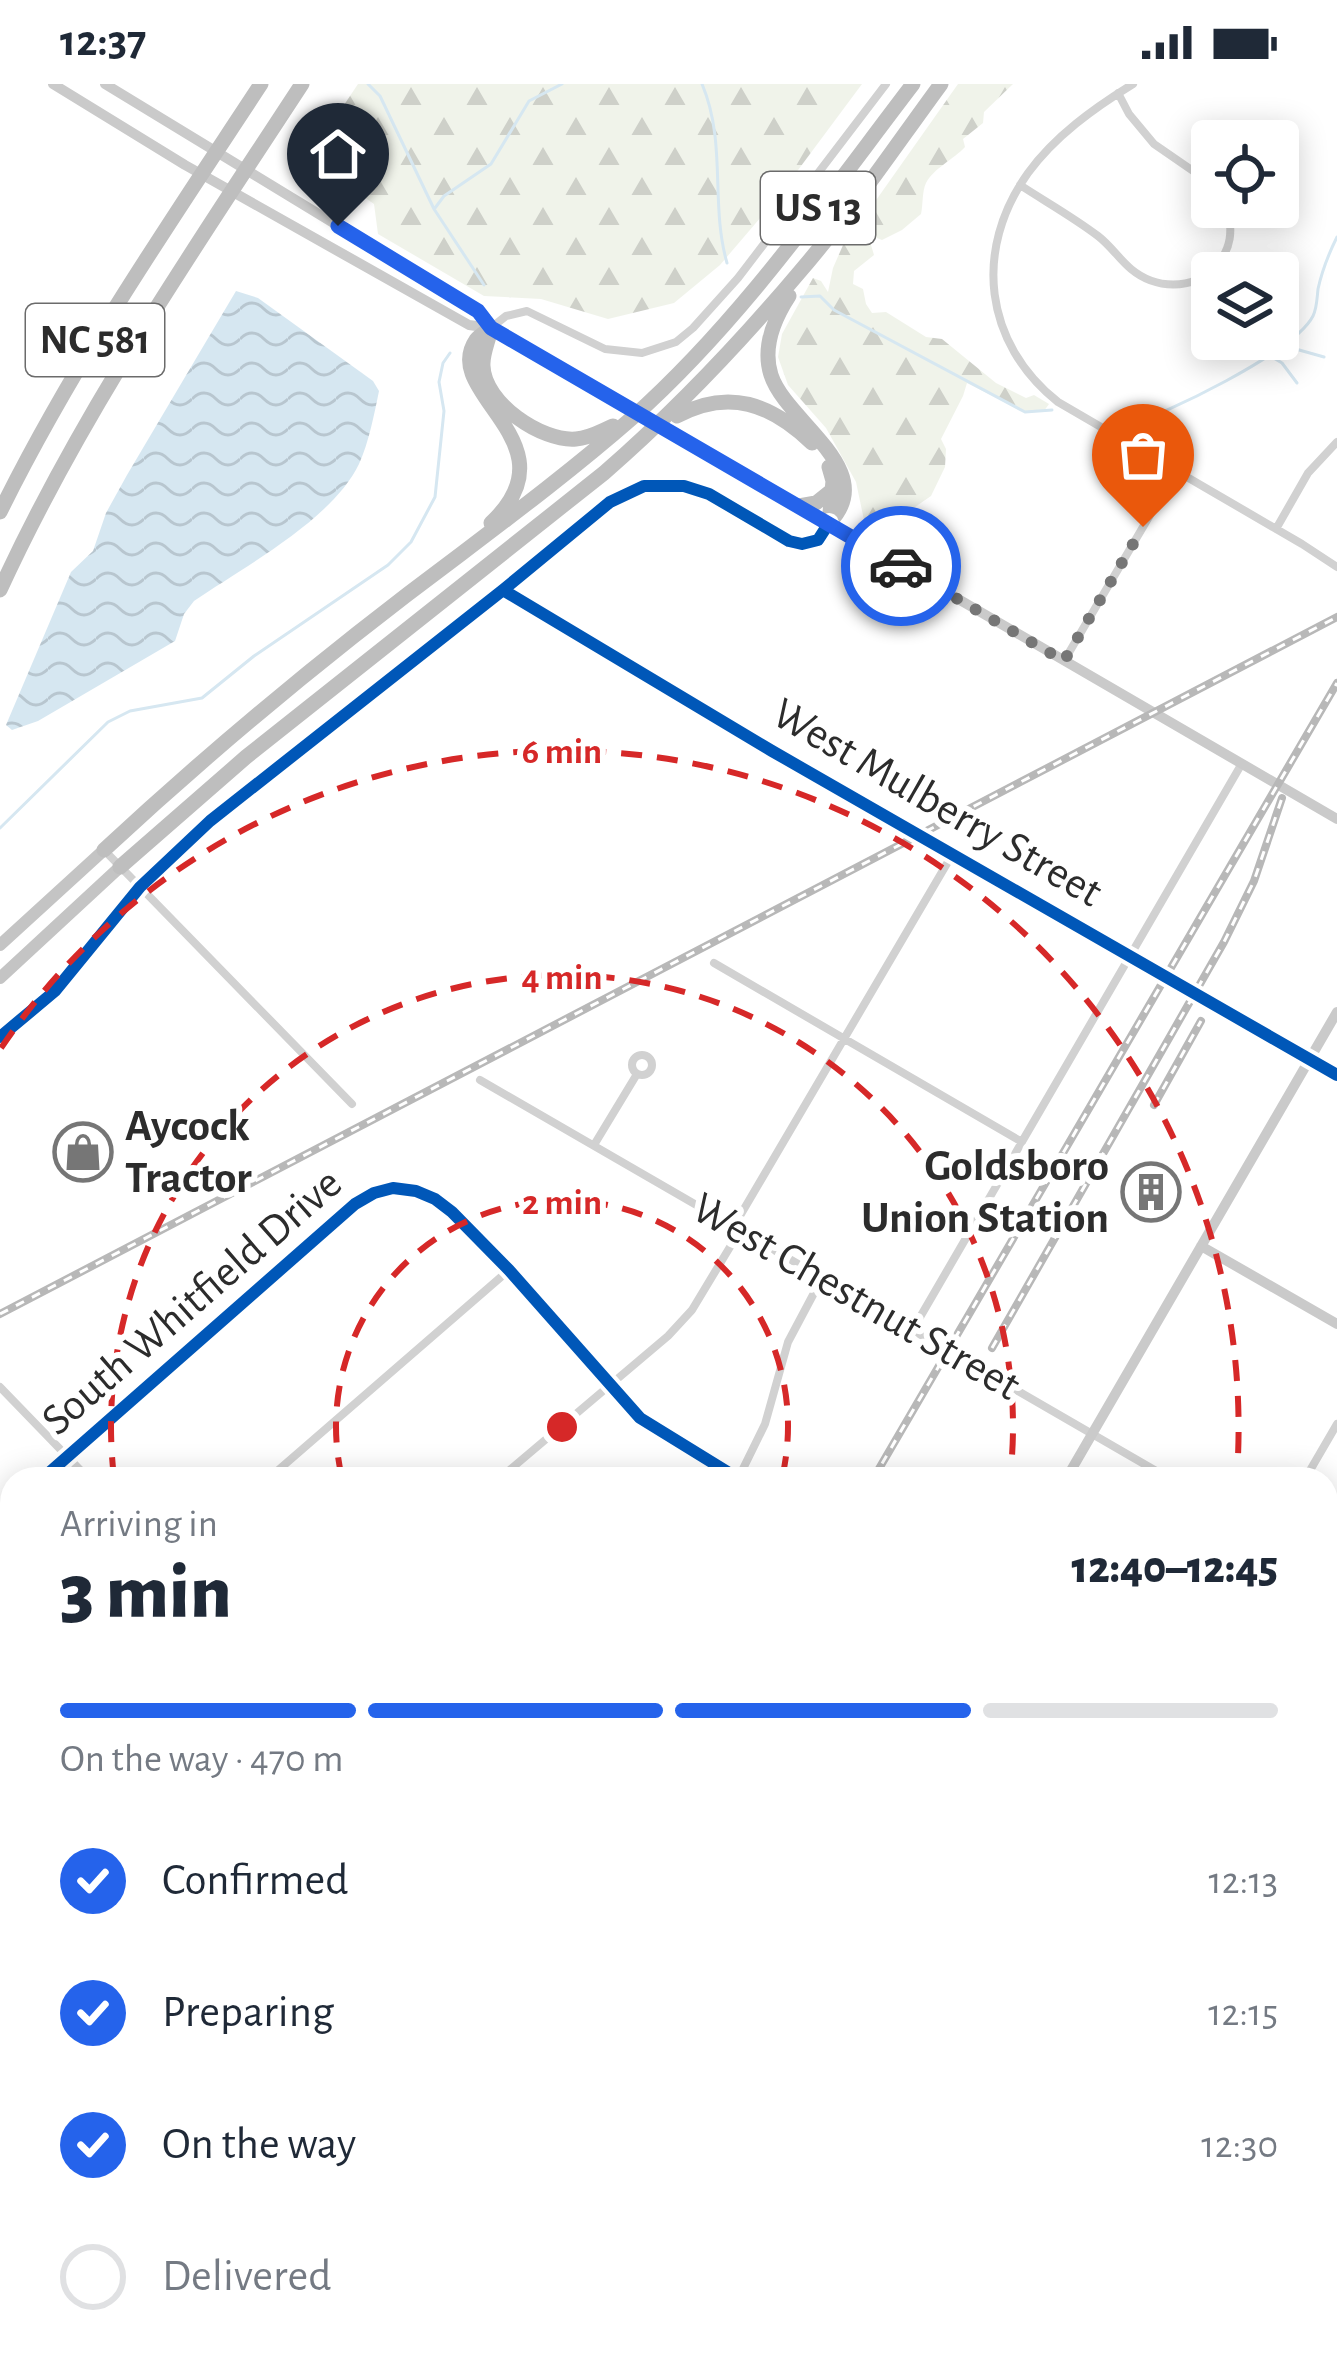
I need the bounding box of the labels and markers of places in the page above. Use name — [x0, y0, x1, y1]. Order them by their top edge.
pin — [287, 103, 389, 226]
pin — [1092, 404, 1194, 527]
place label: Aycock Tractor — [125, 1104, 252, 1201]
shop icon: Aycock Tractor — [52, 1121, 114, 1183]
place label: Goldsboro Union Station — [861, 1144, 1109, 1241]
building icon: Goldsboro Union Station — [1120, 1161, 1182, 1223]
centre of rings — [541, 1406, 583, 1448]

